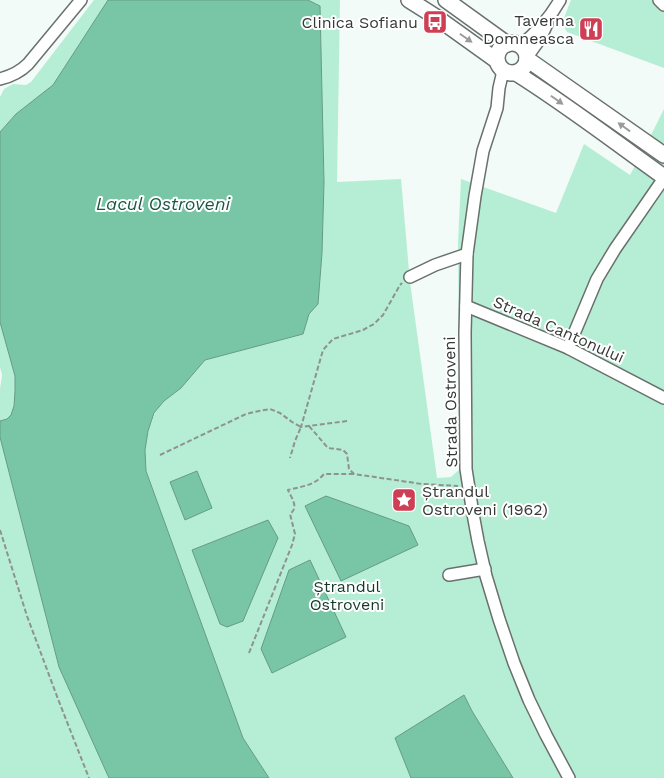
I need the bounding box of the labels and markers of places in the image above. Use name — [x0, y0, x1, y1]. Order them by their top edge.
bus stop icon: Clinica Sofianu — [422, 9, 448, 35]
place label: Taverna Domneasca — [483, 11, 574, 48]
place label: Clinica Sofianu — [302, 13, 418, 32]
restaurant icon: Taverna Domneasca — [578, 16, 604, 42]
place label: Ștrandul Ostroveni (1962) — [422, 482, 548, 519]
place icon: Ștrandul Ostroveni (1962) — [391, 487, 417, 513]

